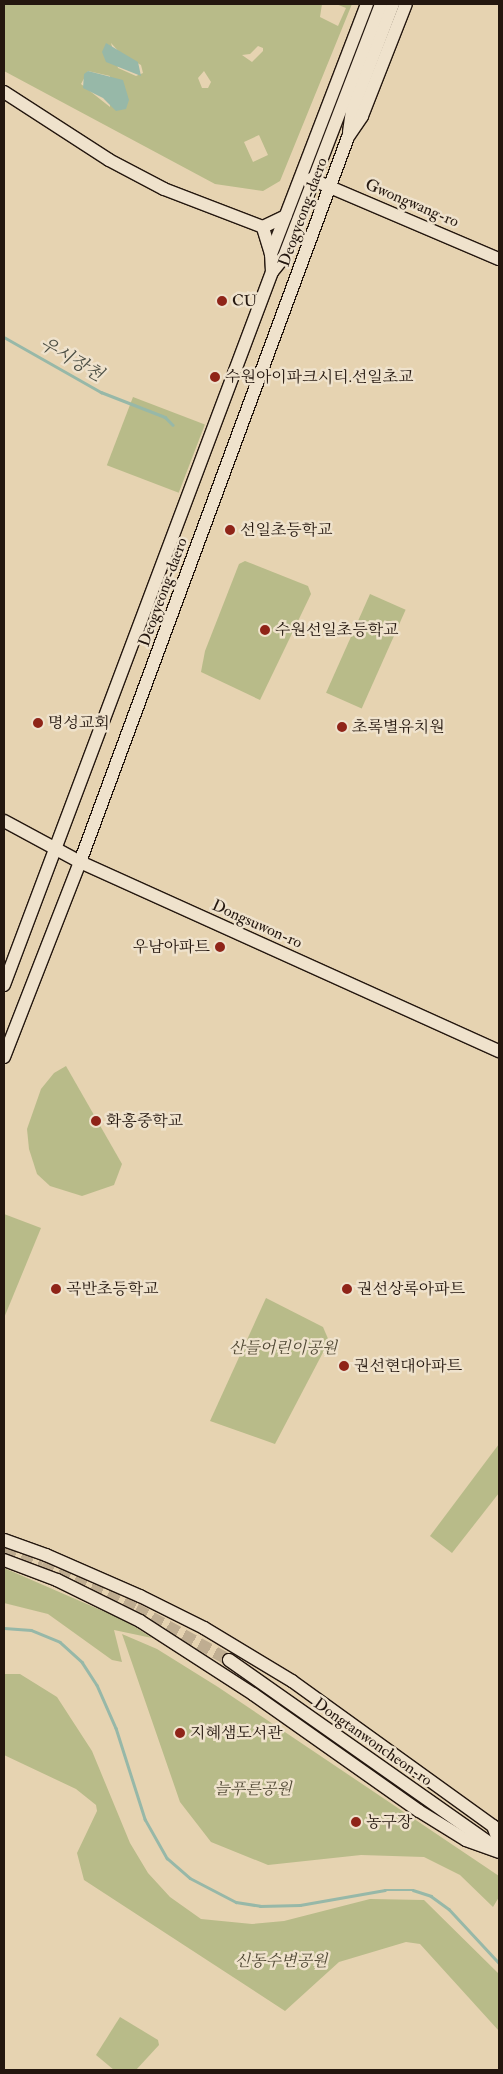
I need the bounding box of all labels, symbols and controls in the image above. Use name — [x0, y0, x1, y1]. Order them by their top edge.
street label: Deogyeong-daero — [274, 155, 332, 269]
street label: Gwongwang-ro — [362, 175, 462, 231]
place label: CU — [232, 291, 257, 311]
marker: CU — [216, 295, 228, 307]
water label: 우시장천 — [35, 333, 107, 387]
place label: 수원아이파크시티.선일초교 — [225, 367, 414, 387]
marker: 수원아이파크시티.선일초교 — [209, 371, 221, 383]
place label: 선일초등학교 — [240, 520, 333, 540]
marker: 선일초등학교 — [224, 524, 236, 536]
street label: Deogyeong-daero — [134, 535, 192, 649]
place label: 수원선일초등학교 — [275, 620, 399, 640]
marker: 수원선일초등학교 — [259, 624, 271, 636]
place label: 명성교회 — [48, 713, 110, 733]
marker: 명성교회 — [32, 717, 44, 729]
place label: 초록별유치원 — [352, 717, 445, 737]
marker: 초록별유치원 — [336, 721, 348, 733]
street label: Dongsuwon-ro — [209, 896, 305, 952]
place label: 우남아파트 — [133, 937, 210, 957]
marker: 우남아파트 — [214, 941, 226, 953]
place label: 화홍중학교 — [106, 1111, 183, 1131]
marker: 화홍중학교 — [90, 1115, 102, 1127]
place label: 곡반초등학교 — [66, 1279, 159, 1299]
place label: 권선상록아파트 — [357, 1279, 465, 1299]
marker: 곡반초등학교 — [50, 1283, 62, 1295]
marker: 권선상록아파트 — [341, 1283, 353, 1295]
park label: 산들어린이공원 — [229, 1338, 337, 1358]
place label: 권선현대아파트 — [354, 1356, 462, 1376]
marker: 권선현대아파트 — [338, 1360, 350, 1372]
street label: Dongtanwoncheon-ro — [310, 1694, 436, 1790]
place label: 지혜샘도서관 — [190, 1723, 283, 1743]
marker: 지혜샘도서관 — [174, 1727, 186, 1739]
park label: 늘푸른공원 — [214, 1779, 292, 1799]
place label: 농구장 — [366, 1812, 412, 1832]
marker: 농구장 — [350, 1816, 362, 1828]
park label: 신동수변공원 — [235, 1951, 327, 1971]

